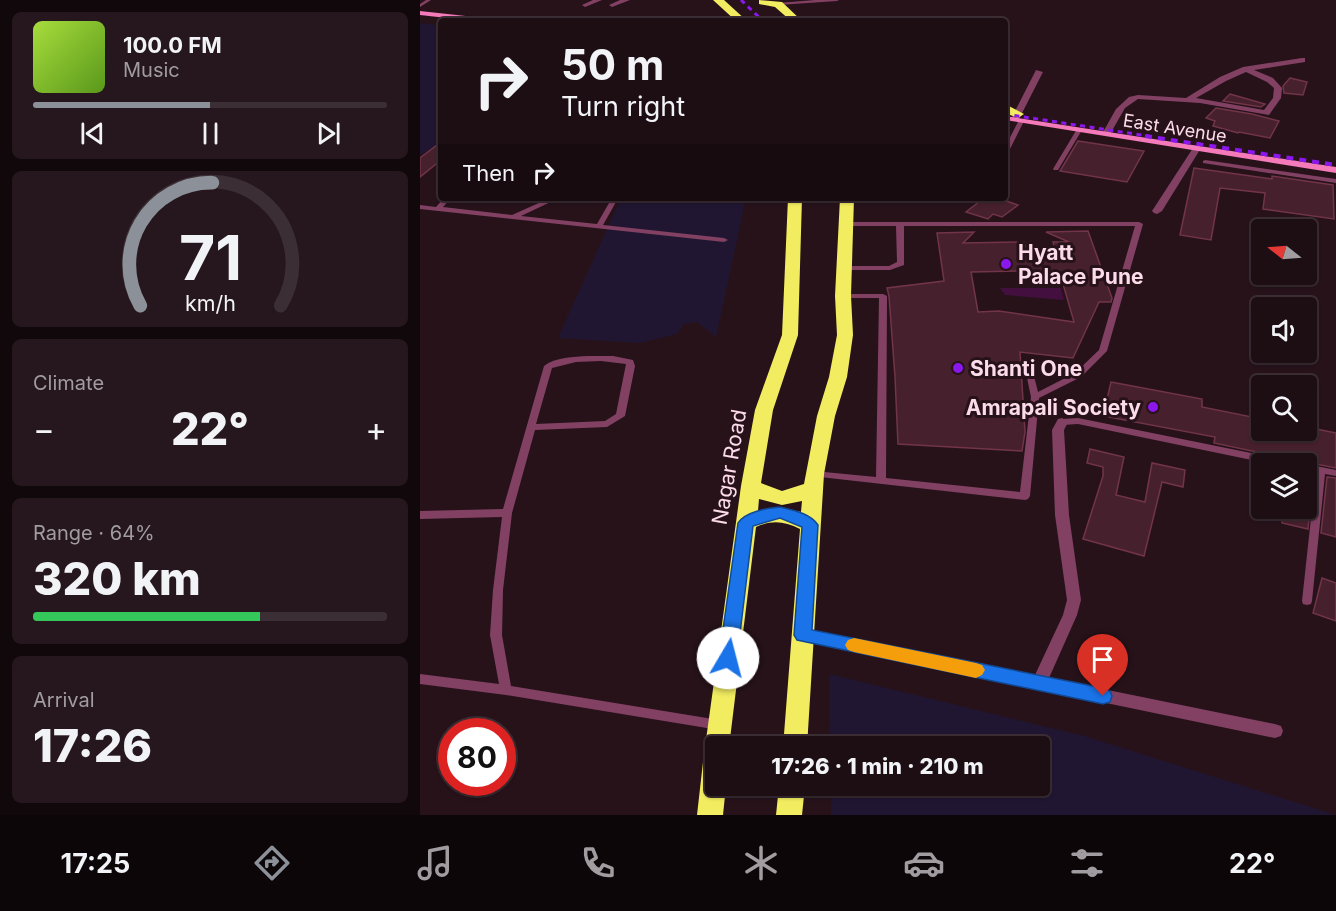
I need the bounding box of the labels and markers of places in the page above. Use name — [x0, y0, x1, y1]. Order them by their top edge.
place label: Hyatt Palace Pune — [1018, 240, 1144, 289]
marker: Hyatt Palace Pune — [999, 257, 1013, 271]
place label: Shanti One — [970, 356, 1082, 381]
marker: Shanti One — [951, 361, 965, 375]
place label: Amrapali Society — [966, 395, 1141, 420]
marker: Amrapali Society — [1146, 400, 1160, 414]
pin — [1077, 634, 1128, 696]

